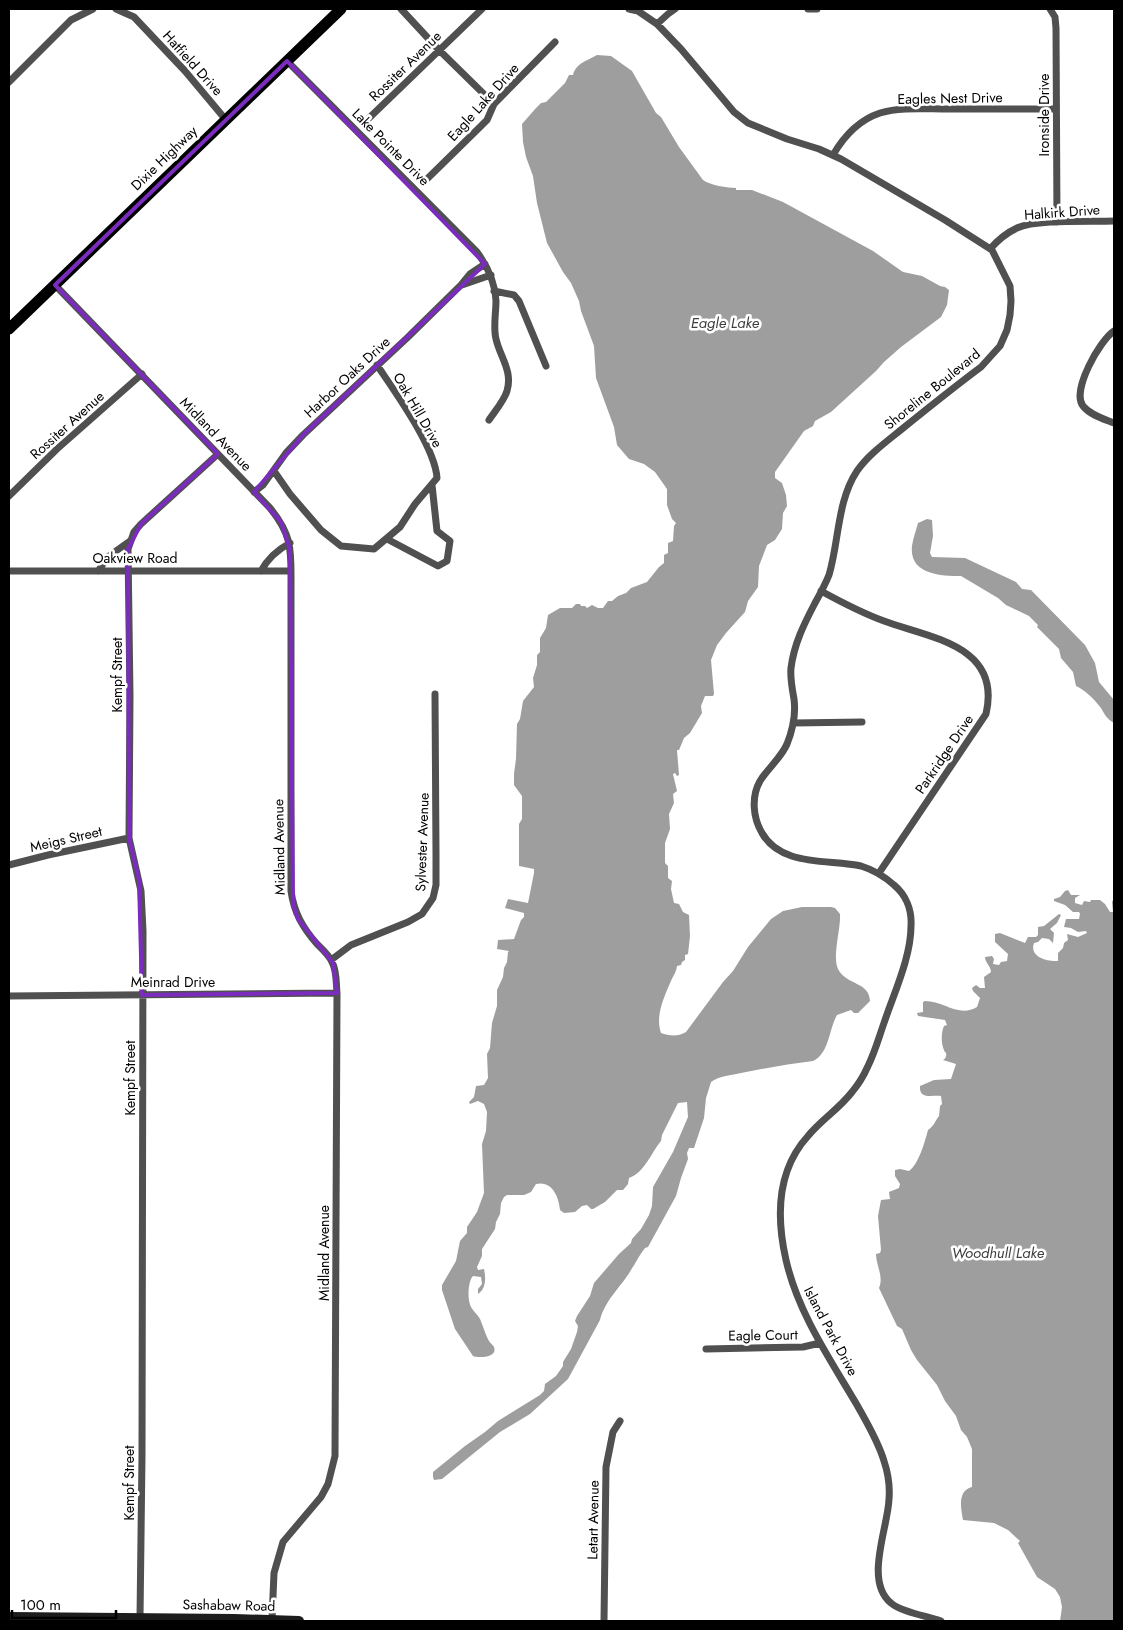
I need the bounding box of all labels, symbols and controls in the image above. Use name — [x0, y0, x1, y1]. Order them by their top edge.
street label: Hatfield Drive — [158, 26, 228, 100]
street label: Rossiter Avenue — [364, 26, 446, 106]
street label: Eagle Lake Drive — [443, 59, 523, 145]
street label: Ironside Drive — [1034, 74, 1054, 156]
street label: Eagles Nest Drive — [897, 87, 1003, 109]
street label: Lake Pointe Drive — [348, 104, 434, 190]
street label: Dixie Highway — [126, 121, 202, 195]
street label: Halkirk Drive — [1023, 199, 1101, 225]
water label: Eagle Lake — [691, 312, 760, 334]
street label: Harbor Oaks Drive — [300, 332, 394, 422]
street label: Shoreline Boulevard — [880, 344, 984, 434]
street label: Oak Hill Drive — [388, 369, 448, 451]
street label: Rossiter Avenue — [26, 386, 108, 464]
street label: Midland Avenue — [175, 393, 257, 475]
street label: Oakview Road — [93, 548, 177, 568]
street label: Kempf Street — [107, 637, 127, 713]
street label: Parkridge Drive — [910, 710, 978, 798]
street label: Sylvester Avenue — [410, 792, 434, 892]
street label: Midland Avenue — [268, 799, 290, 895]
street label: Meigs Street — [28, 821, 105, 857]
street label: Meinrad Drive — [131, 972, 215, 992]
street label: Kempf Street — [120, 1040, 140, 1116]
street label: Midland Avenue — [314, 1205, 334, 1301]
water label: Woodhull Lake — [952, 1242, 1045, 1264]
street label: Island Park Drive — [799, 1283, 863, 1379]
street label: Eagle Court — [728, 1324, 799, 1346]
street label: Kempf Street — [119, 1445, 139, 1521]
street label: Letart Avenue — [582, 1480, 604, 1560]
scale bar — [12, 1588, 116, 1620]
text: 100 m — [20, 1594, 61, 1616]
street label: Sashabaw Road — [182, 1594, 276, 1616]

